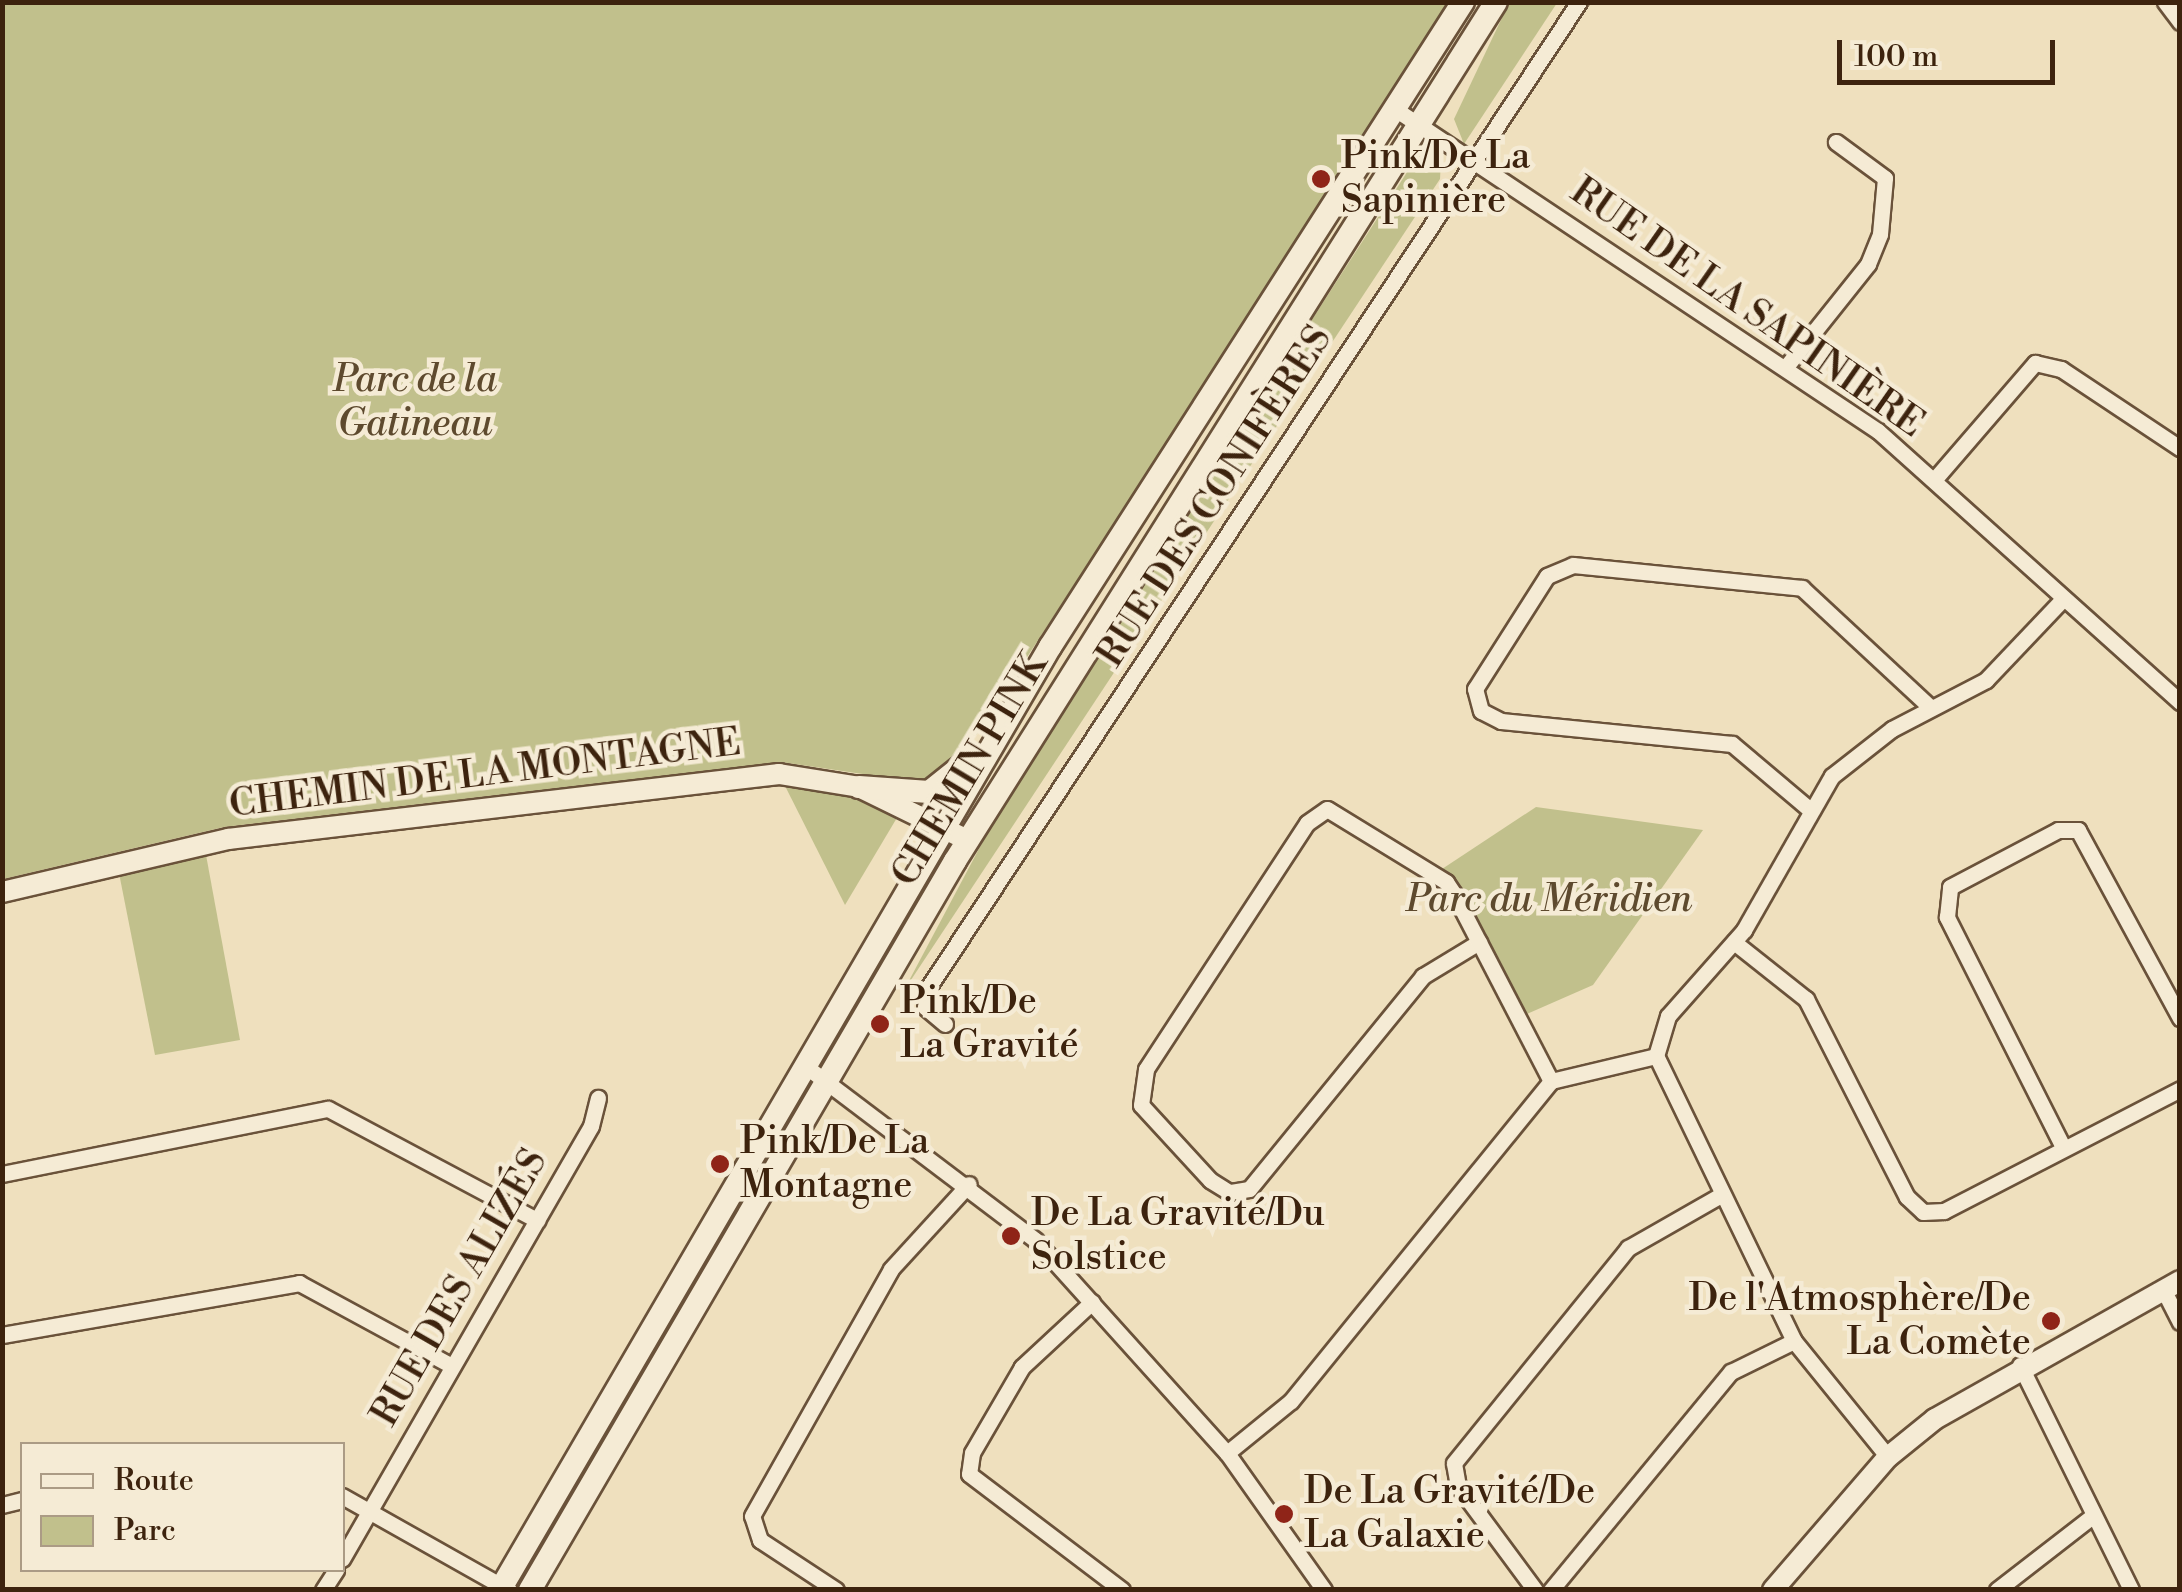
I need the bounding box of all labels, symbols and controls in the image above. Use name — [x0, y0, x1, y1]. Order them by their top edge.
scale bar — [1842, 20, 2060, 82]
text: 100 m — [1854, 38, 1938, 76]
place label: Pink/De La Sapinière — [1341, 134, 1530, 223]
marker: Pink/De La Sapinière — [1310, 168, 1332, 190]
street label: RUE DE LA SAPINIÈRE — [1562, 169, 1932, 447]
street label: RUE DES CONIFÈRES — [1088, 318, 1342, 676]
park label: Parc de la Gatineau — [333, 357, 497, 446]
street label: CHEMIN PINK — [883, 645, 1057, 895]
street label: CHEMIN DE LA MONTAGNE — [227, 720, 743, 828]
park label: Parc du Méridien — [1406, 877, 1692, 923]
place label: Pink/De La Gravité — [900, 979, 1079, 1068]
marker: Pink/De La Gravité — [869, 1013, 891, 1035]
place label: Pink/De La Montagne — [740, 1119, 929, 1208]
street label: RUE DES ALIZÉS — [362, 1141, 558, 1435]
marker: Pink/De La Montagne — [709, 1153, 731, 1175]
place label: De La Gravité/Du Solstice — [1031, 1191, 1325, 1280]
marker: De La Gravité/Du Solstice — [1000, 1225, 1022, 1247]
place label: De l'Atmosphère/De La Comète — [1689, 1276, 2031, 1366]
marker: De l'Atmosphère/De La Comète — [2040, 1310, 2062, 1332]
legend — [20, 1442, 345, 1572]
text: Route — [114, 1462, 194, 1500]
place label: De La Gravité/De La Galaxie — [1304, 1469, 1595, 1558]
marker: De La Gravité/De La Galaxie — [1273, 1503, 1295, 1525]
text: Parc — [114, 1512, 176, 1550]

